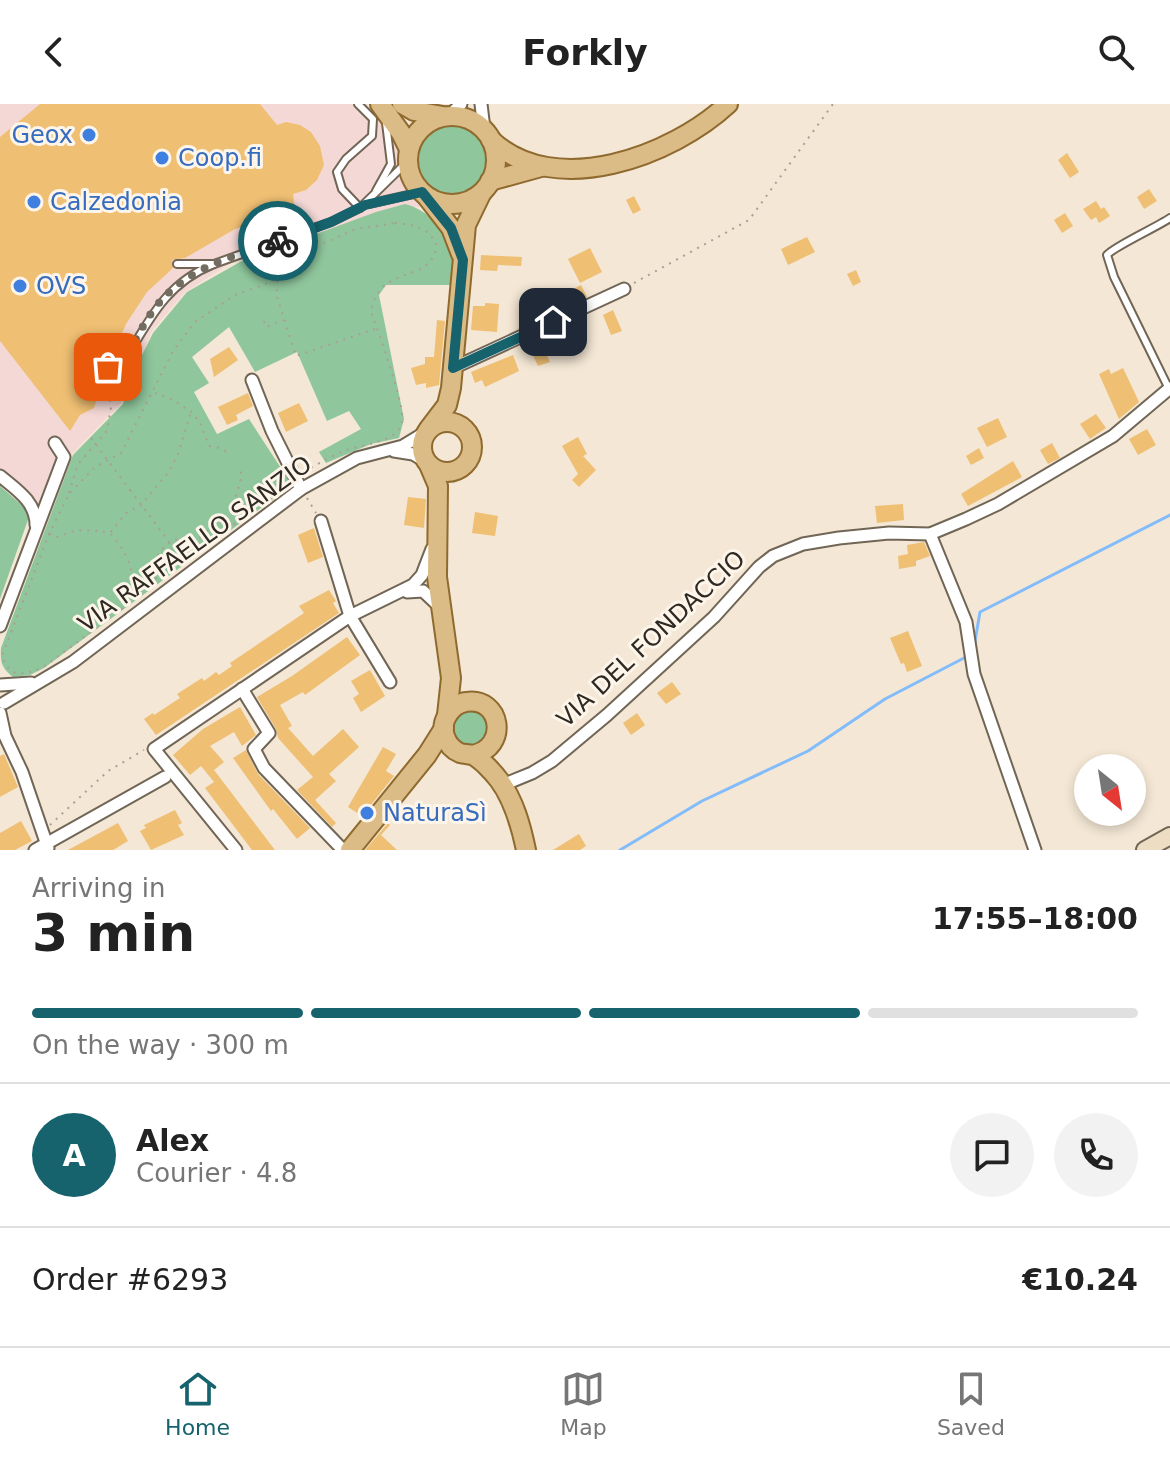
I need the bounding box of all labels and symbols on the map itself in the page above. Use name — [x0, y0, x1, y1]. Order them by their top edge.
place label: Geox — [11, 121, 73, 149]
marker: Geox — [80, 126, 98, 144]
place label: Coop.fi — [178, 144, 262, 172]
marker: Coop.fi — [153, 149, 171, 167]
place label: Calzedonia — [50, 188, 182, 216]
marker: Calzedonia — [25, 193, 43, 211]
courier — [238, 201, 318, 281]
place label: OVS — [36, 272, 86, 300]
marker: OVS — [11, 277, 29, 295]
pin — [519, 288, 587, 356]
pin — [74, 333, 142, 401]
street label: VIA RAFFAELLO SANZIO — [73, 450, 317, 638]
street label: VIA DEL FONDACCIO — [551, 545, 751, 733]
north arrow — [1074, 754, 1146, 826]
place label: NaturaSì — [383, 799, 487, 827]
marker: NaturaSì — [358, 804, 376, 822]

